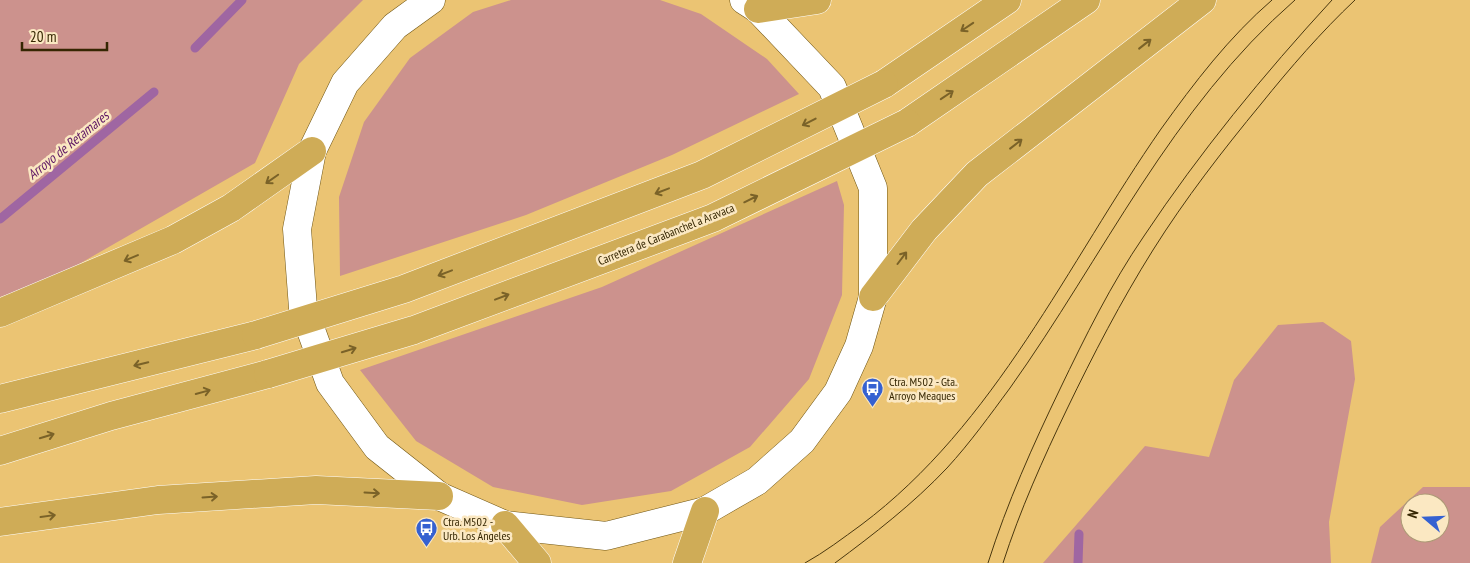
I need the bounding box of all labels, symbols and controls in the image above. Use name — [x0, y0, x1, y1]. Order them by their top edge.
scale bar — [22, 20, 108, 52]
one-way arrow — [960, 22, 974, 33]
text: 20 m — [30, 27, 56, 46]
one-way arrow — [1138, 39, 1152, 49]
one-way arrow — [940, 90, 954, 100]
water label: Arroyo de Retamares — [24, 106, 113, 183]
one-way arrow — [802, 118, 817, 127]
one-way arrow — [1010, 138, 1023, 149]
one-way arrow — [266, 174, 280, 184]
one-way arrow — [655, 187, 670, 196]
one-way arrow — [743, 194, 758, 203]
street label: Carretera de Carabanchel a Aravaca — [596, 200, 737, 268]
one-way arrow — [897, 252, 908, 265]
one-way arrow — [124, 253, 139, 263]
one-way arrow — [438, 269, 453, 278]
one-way arrow — [494, 292, 509, 301]
one-way arrow — [340, 345, 356, 355]
one-way arrow — [134, 360, 150, 369]
place label: Ctra. M502 - Gta. Arroyo Meaques — [889, 374, 957, 403]
bus stop icon: Ctra. M502 - Gta. Arroyo Meaques — [861, 376, 885, 407]
one-way arrow — [194, 387, 210, 396]
one-way arrow — [38, 431, 54, 441]
one-way arrow — [363, 489, 379, 498]
one-way arrow — [201, 492, 217, 501]
north arrow — [1400, 493, 1450, 543]
text: N — [1403, 507, 1422, 520]
one-way arrow — [40, 510, 56, 520]
place label: Ctra. M502 - Urb. Los Ángeles — [443, 514, 510, 543]
bus stop icon: Ctra. M502 - Urb. Los Ángeles — [415, 516, 439, 547]

